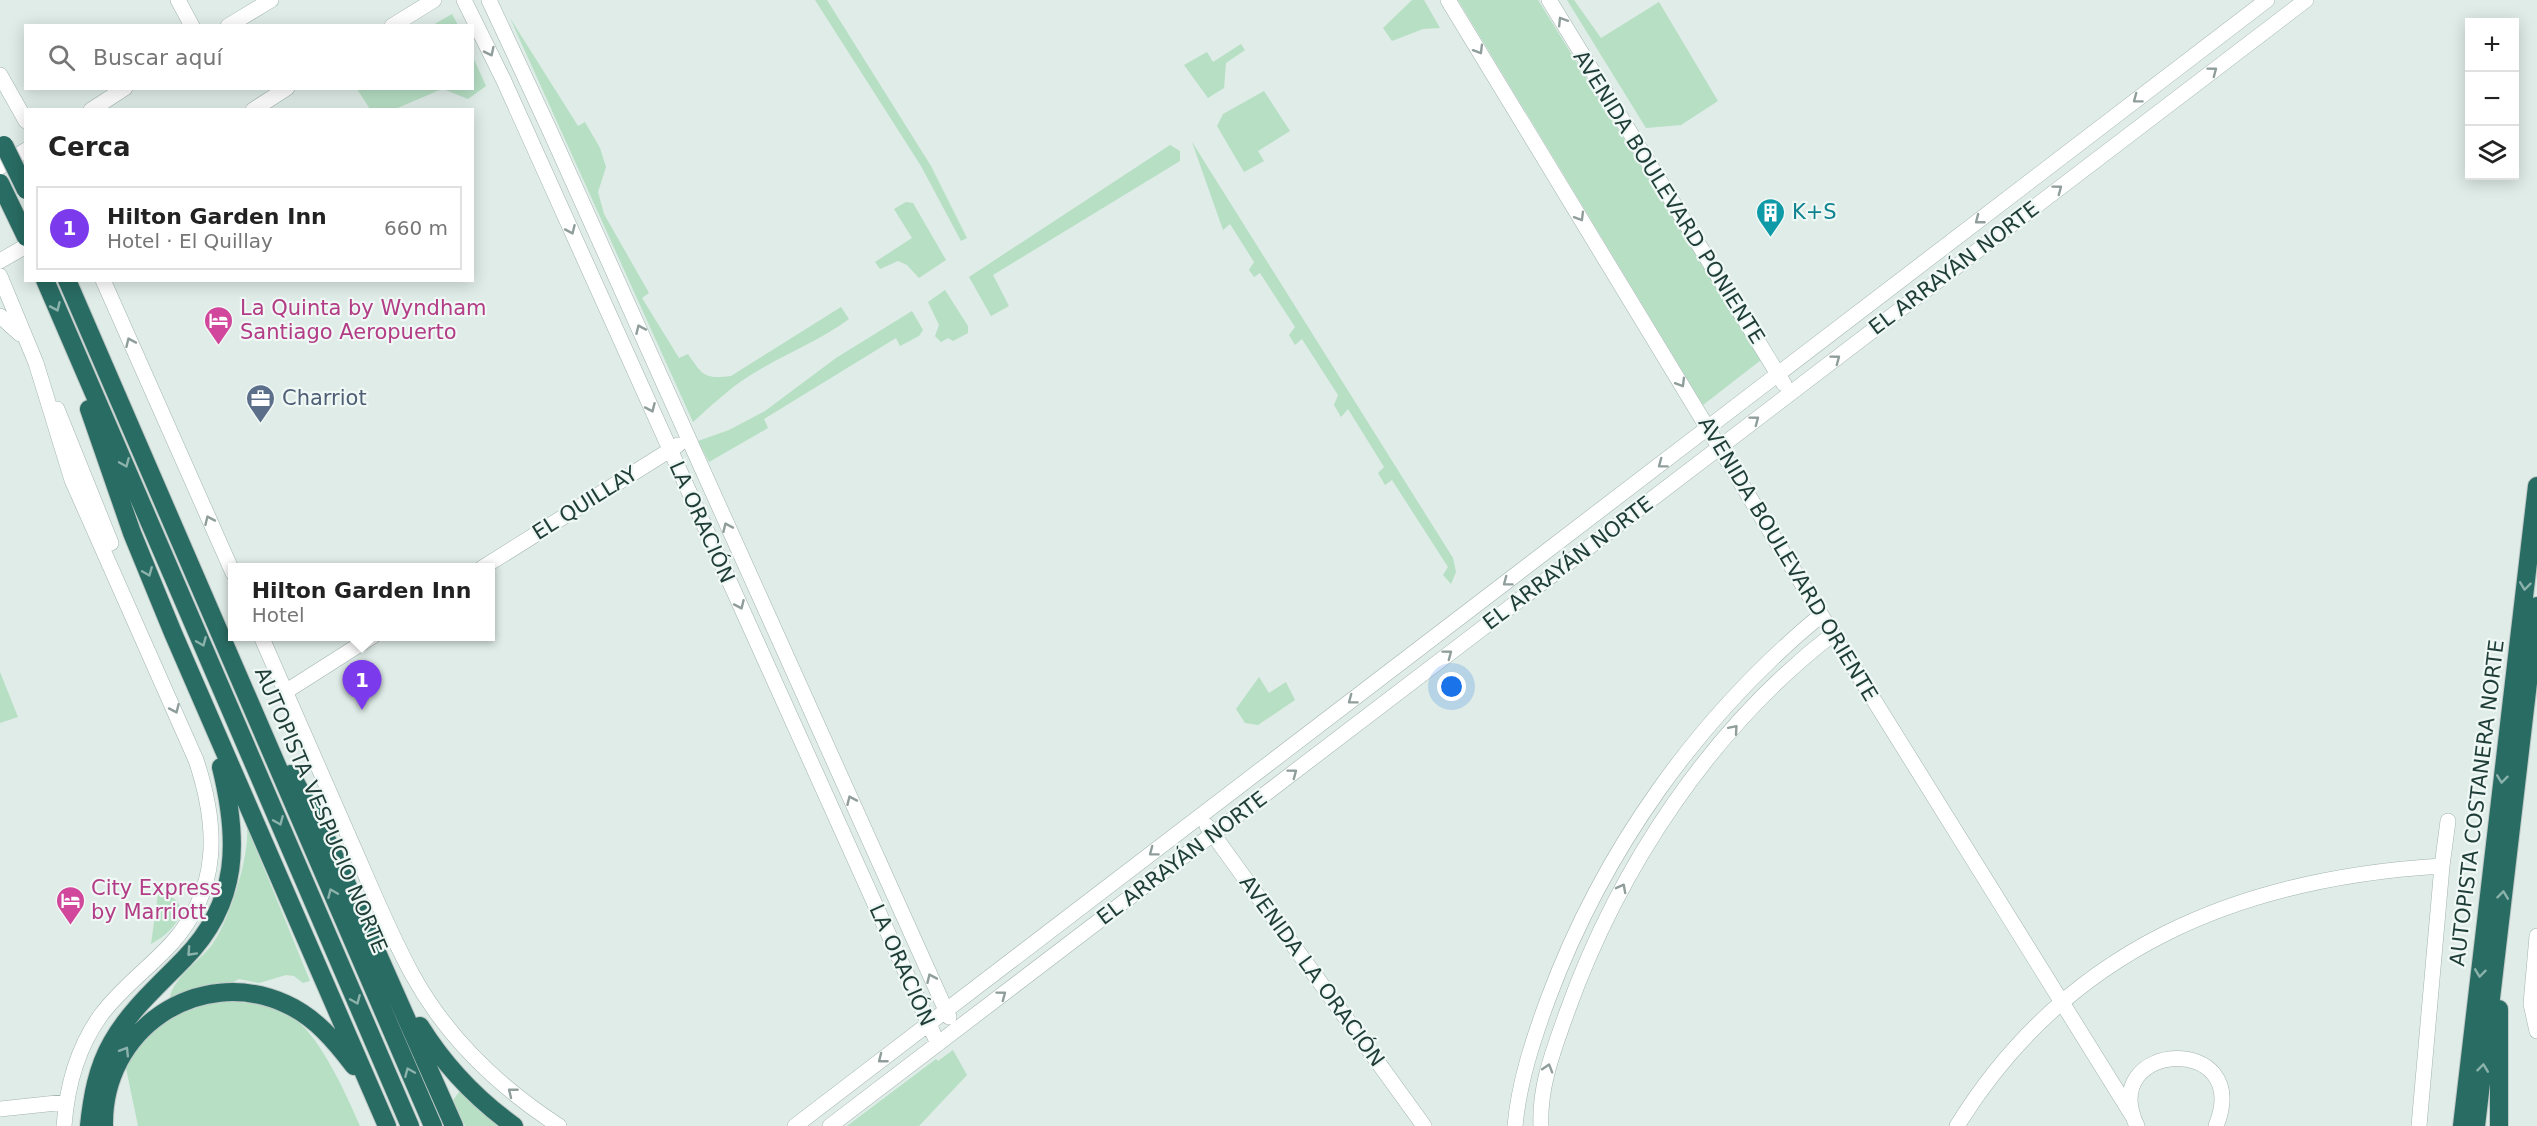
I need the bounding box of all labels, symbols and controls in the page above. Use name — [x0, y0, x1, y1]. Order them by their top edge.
one-way arrow — [1557, 17, 1569, 27]
map controls — [2465, 18, 2519, 180]
button: + — [2465, 18, 2519, 72]
search box — [24, 24, 474, 90]
icon: search — [45, 41, 78, 74]
one-way arrow — [1471, 44, 1483, 54]
text: Buscar aquí — [93, 45, 223, 70]
one-way arrow — [483, 46, 495, 57]
street label: AVENIDA BOULEVARD PONIENTE — [1568, 46, 1770, 348]
one-way arrow — [2206, 67, 2217, 78]
button: − — [2465, 72, 2519, 126]
one-way arrow — [2133, 92, 2144, 103]
button: layers — [2465, 126, 2519, 180]
text: Cerca — [48, 132, 131, 162]
one-way arrow — [2051, 186, 2062, 197]
building icon: K+S — [1755, 196, 1787, 238]
street label: EL ARRAYÁN NORTE — [1864, 196, 2044, 340]
place label: K+S — [1792, 200, 1837, 224]
text: Hilton Garden Inn — [107, 204, 327, 229]
one-way arrow — [1572, 211, 1584, 221]
one-way arrow — [1975, 213, 1986, 224]
text: 1 — [63, 216, 76, 240]
text: 660 m — [384, 216, 448, 240]
one-way arrow — [564, 223, 576, 234]
text: Hotel · El Quillay — [107, 229, 273, 253]
place label: La Quinta by Wyndham Santiago Aeropuerto — [240, 296, 487, 344]
one-way arrow — [49, 300, 61, 311]
hotel icon: La Quinta by Wyndham Santiago Aeropuerto — [203, 304, 235, 346]
one-way arrow — [635, 325, 647, 336]
one-way arrow — [125, 337, 137, 348]
one-way arrow — [1829, 355, 1840, 366]
one-way arrow — [1674, 377, 1686, 387]
office icon: Charriot — [245, 382, 277, 424]
place label: Charriot — [282, 386, 367, 410]
one-way arrow — [643, 401, 655, 412]
street label: AVENIDA BOULEVARD ORIENTE — [1693, 412, 1883, 706]
one-way arrow — [1748, 416, 1759, 427]
one-way arrow — [1658, 456, 1669, 467]
one-way arrow — [117, 457, 129, 468]
street label: LA ORACIÓN — [664, 457, 740, 587]
street label: EL QUILLAY — [528, 461, 642, 545]
street label: EL ARRAYÁN NORTE — [1478, 491, 1658, 635]
one-way arrow — [204, 515, 216, 526]
one-way arrow — [723, 522, 735, 533]
popup — [228, 563, 495, 641]
one-way arrow — [141, 566, 153, 577]
one-way arrow — [1503, 575, 1514, 586]
text: Hilton Garden Inn — [252, 578, 471, 603]
one-way arrow — [2519, 581, 2532, 590]
one-way arrow — [732, 598, 744, 609]
text: Hotel — [252, 603, 305, 627]
one-way arrow — [195, 636, 207, 647]
street label: AUTOPISTA COSTANERA NORTE — [2445, 638, 2509, 968]
one-way arrow — [1441, 651, 1452, 662]
pin: 1 — [342, 660, 382, 710]
street label: AUTOPISTA VESPUCIO NORTE — [250, 664, 392, 956]
your location — [1437, 672, 1466, 701]
one-way arrow — [1348, 693, 1359, 704]
one-way arrow — [168, 703, 180, 714]
one-way arrow — [1726, 725, 1737, 736]
one-way arrow — [1286, 769, 1297, 780]
one-way arrow — [2496, 775, 2509, 784]
street label: EL ARRAYÁN NORTE — [1092, 786, 1272, 930]
one-way arrow — [846, 796, 858, 807]
one-way arrow — [272, 815, 284, 826]
one-way arrow — [1149, 845, 1160, 856]
street label: AVENIDA LA ORACIÓN — [1235, 870, 1390, 1071]
place label: City Express by Marriott — [91, 876, 221, 924]
hotel icon: City Express by Marriott — [54, 884, 86, 926]
one-way arrow — [1615, 884, 1626, 895]
one-way arrow — [327, 889, 339, 900]
one-way arrow — [2496, 891, 2509, 900]
street label: LA ORACIÓN — [864, 900, 940, 1030]
one-way arrow — [187, 945, 198, 956]
one-way arrow — [2474, 969, 2486, 978]
one-way arrow — [926, 973, 938, 984]
one-way arrow — [995, 992, 1006, 1003]
one-way arrow — [349, 994, 361, 1005]
one-way arrow — [118, 1047, 129, 1058]
one-way arrow — [878, 1052, 889, 1063]
one-way arrow — [1541, 1063, 1553, 1074]
one-way arrow — [2476, 1063, 2488, 1072]
one-way arrow — [404, 1068, 416, 1079]
one-way arrow — [508, 1089, 519, 1100]

